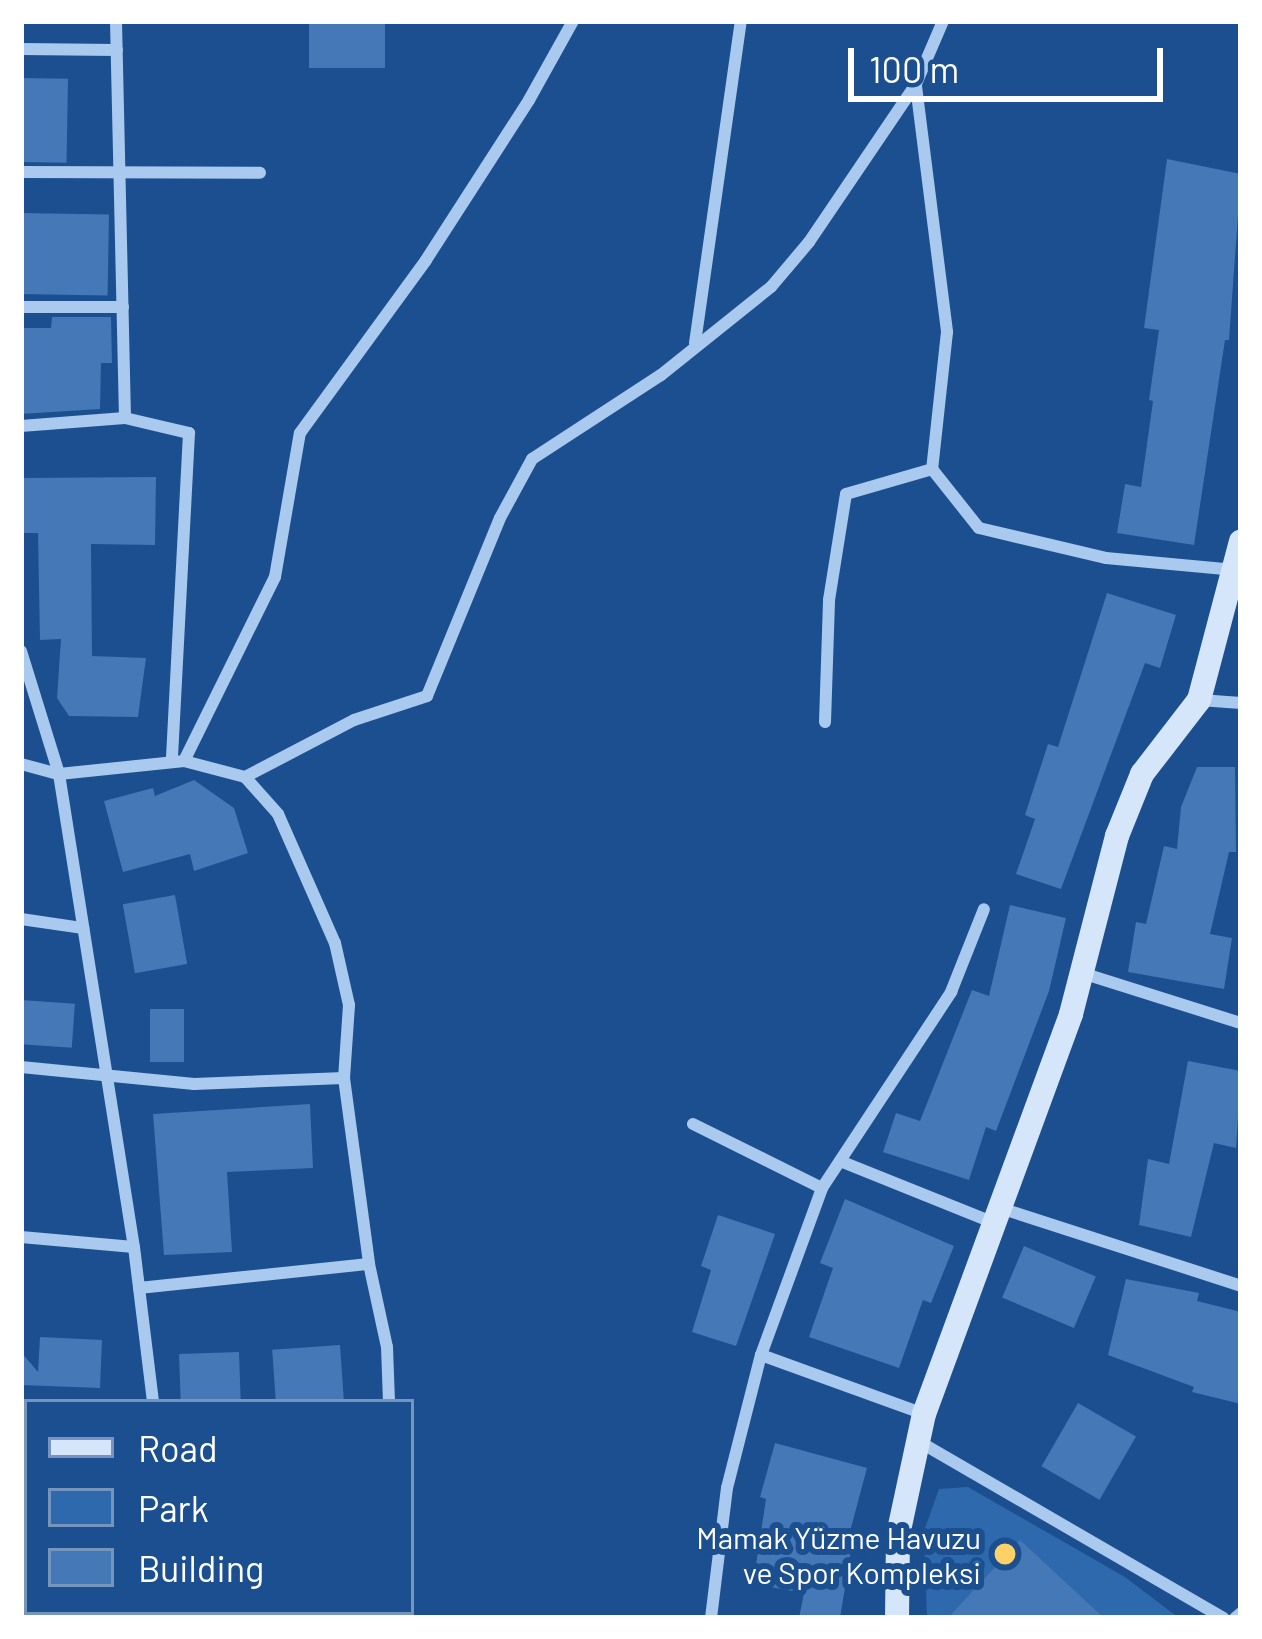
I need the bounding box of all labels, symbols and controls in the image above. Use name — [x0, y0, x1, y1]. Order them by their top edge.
scale bar — [854, 24, 1169, 98]
text: 100 m — [869, 47, 959, 90]
legend — [24, 1399, 414, 1615]
text: Road — [138, 1426, 218, 1469]
text: Park — [138, 1486, 209, 1529]
place label: Mamak Yüzme Havuzu ve Spor Kompleksi — [696, 1519, 981, 1590]
marker: Mamak Yüzme Havuzu ve Spor Kompleksi — [992, 1541, 1018, 1567]
text: Building — [138, 1546, 264, 1589]

